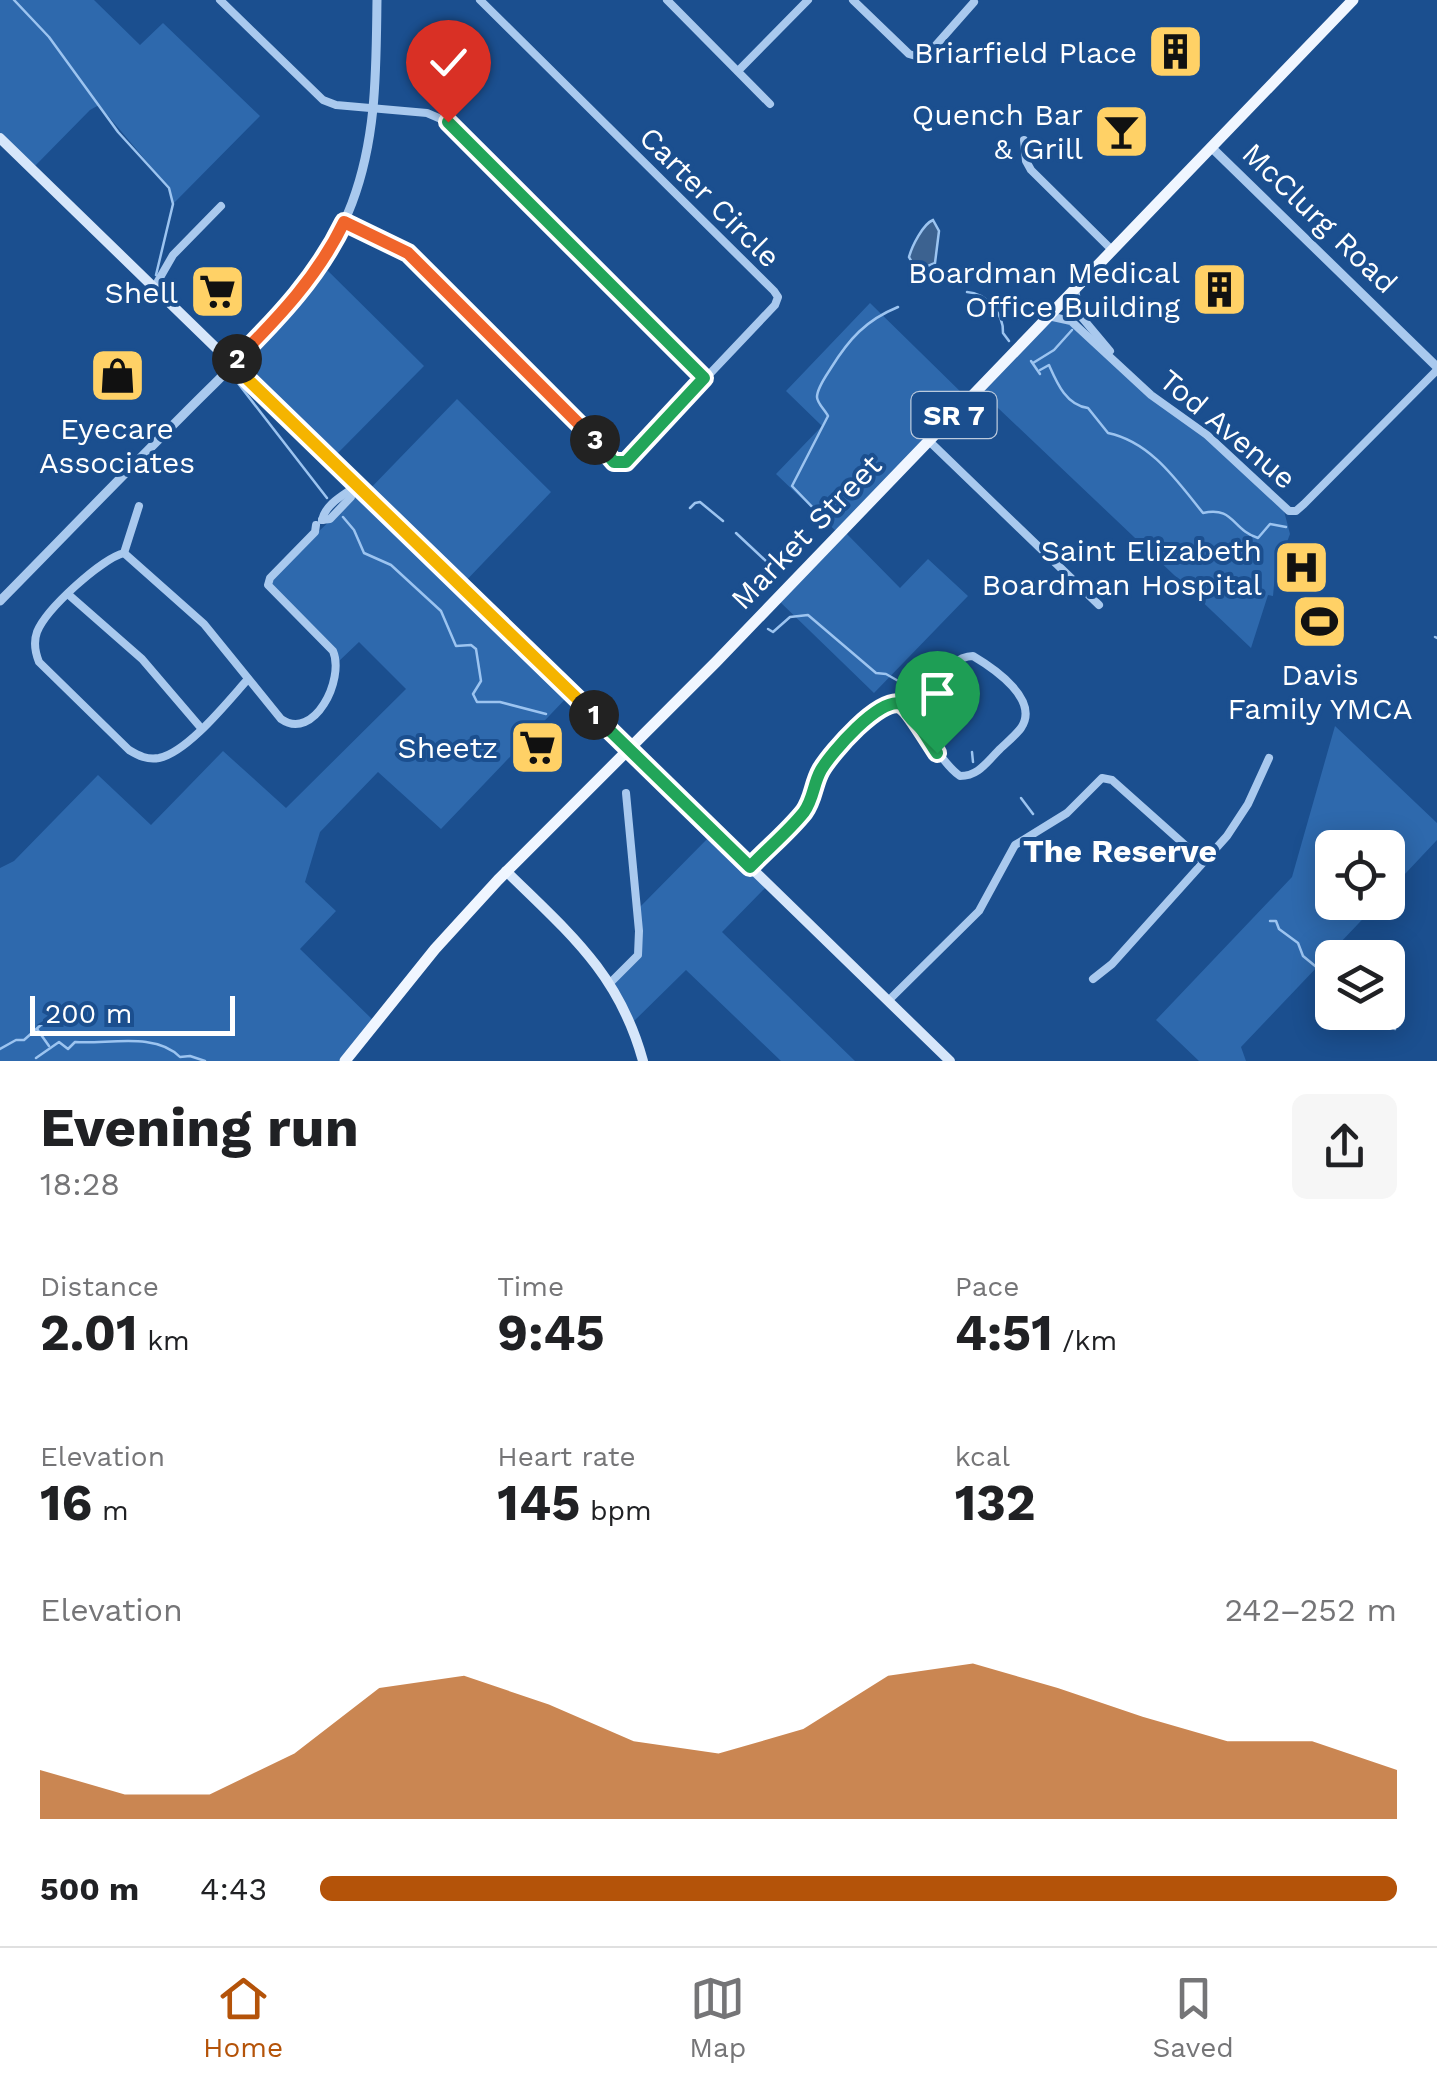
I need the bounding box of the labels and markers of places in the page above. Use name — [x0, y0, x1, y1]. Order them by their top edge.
pin — [406, 20, 491, 123]
building icon: Briarfield Place — [1146, 22, 1206, 82]
place label: Briarfield Place — [914, 35, 1137, 70]
place label: Quench Bar & Grill — [912, 97, 1083, 166]
bar icon: Quench Bar & Grill — [1092, 101, 1152, 161]
place label: Boardman Medical Office Building — [908, 255, 1180, 324]
building icon: Boardman Medical Office Building — [1189, 259, 1249, 319]
supermarket icon: Shell — [187, 262, 247, 322]
place label: Shell — [105, 275, 178, 310]
pin: 2 — [212, 334, 262, 384]
shop icon: Eyecare Associates — [87, 345, 147, 405]
place label: Eyecare Associates — [39, 411, 195, 480]
pin: 3 — [570, 415, 620, 465]
place label: Saint Elizabeth Boardman Hospital — [981, 533, 1262, 602]
hospital icon: Saint Elizabeth Boardman Hospital — [1271, 537, 1331, 597]
sports icon: Davis Family YMCA — [1290, 592, 1350, 652]
pin — [895, 651, 980, 754]
place label: Davis Family YMCA — [1227, 657, 1413, 726]
pin: 1 — [569, 690, 619, 740]
supermarket icon: Sheetz — [507, 717, 567, 777]
place label: Sheetz — [397, 730, 498, 765]

